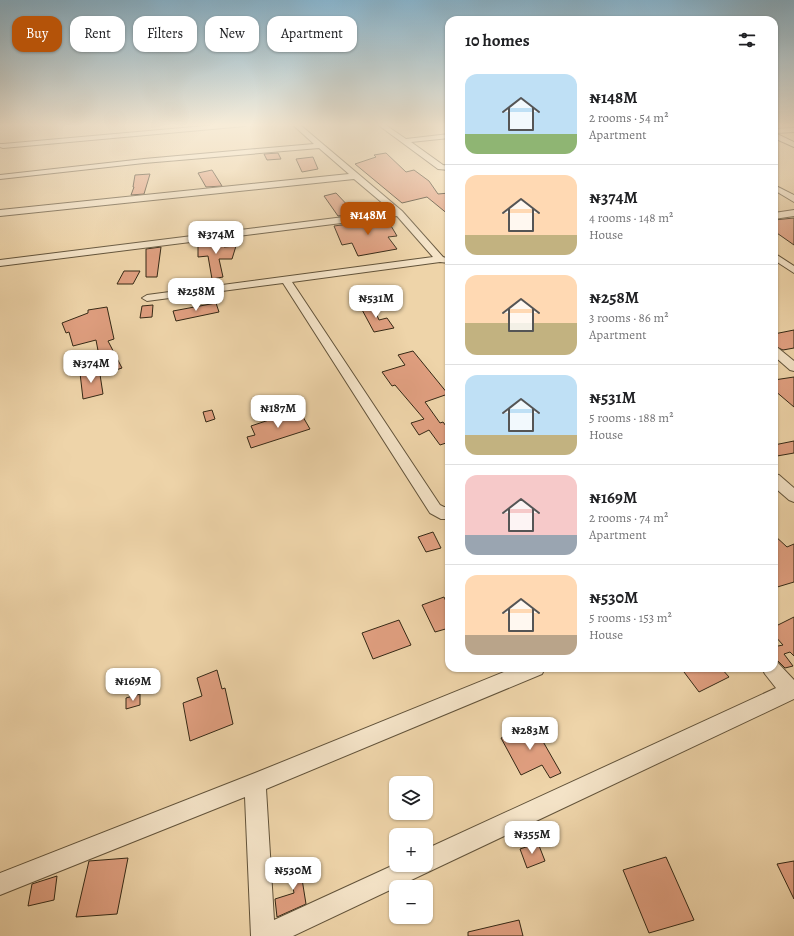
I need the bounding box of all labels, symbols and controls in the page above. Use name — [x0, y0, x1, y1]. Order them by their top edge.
chip: Buy — [12, 16, 62, 52]
chip: Rent — [70, 16, 125, 52]
chip: Filters — [133, 16, 197, 52]
chip: New — [205, 16, 259, 52]
chip: Apartment — [267, 16, 357, 52]
text: 10 homes — [465, 29, 530, 52]
icon: filters — [736, 29, 758, 51]
text: ₦148M — [589, 86, 638, 109]
icon: home — [497, 90, 545, 138]
text: 2 rooms · 54 m² — [589, 109, 668, 126]
text: Apartment — [589, 126, 647, 143]
text: ₦374M — [589, 186, 638, 209]
icon: home — [497, 191, 545, 239]
pin: ₦148M — [340, 202, 396, 236]
text: ₦148M — [349, 206, 387, 223]
text: 4 rooms · 148 m² — [589, 209, 673, 226]
pin: ₦374M — [188, 221, 244, 255]
text: ₦374M — [197, 225, 235, 242]
text: House — [589, 226, 623, 243]
pin: ₦258M — [168, 278, 224, 312]
text: ₦258M — [177, 282, 215, 299]
pin: ₦531M — [348, 285, 404, 319]
text: ₦258M — [589, 286, 639, 309]
text: ₦531M — [358, 289, 394, 306]
icon: home — [497, 291, 545, 339]
text: 3 rooms · 86 m² — [589, 309, 669, 326]
text: Apartment — [589, 326, 647, 343]
pin: ₦374M — [63, 350, 119, 384]
text: ₦374M — [72, 354, 110, 371]
text: ₦531M — [589, 386, 636, 409]
icon: home — [497, 391, 545, 439]
pin: ₦187M — [250, 395, 306, 429]
text: ₦187M — [260, 399, 296, 416]
text: 5 rooms · 188 m² — [589, 409, 673, 426]
text: House — [589, 426, 623, 443]
text: ₦169M — [589, 486, 637, 509]
icon: home — [497, 491, 545, 539]
text: 2 rooms · 74 m² — [589, 509, 668, 526]
text: Apartment — [589, 526, 647, 543]
text: ₦530M — [589, 586, 638, 609]
icon: home — [497, 591, 545, 639]
text: 5 rooms · 153 m² — [589, 609, 672, 626]
text: House — [589, 626, 623, 643]
pin: ₦169M — [105, 668, 161, 702]
text: ₦169M — [115, 672, 151, 689]
pin: ₦283M — [502, 717, 558, 751]
text: ₦283M — [511, 721, 549, 738]
map controls — [389, 776, 433, 924]
button: layers — [389, 776, 433, 820]
pin: ₦355M — [504, 821, 560, 855]
text: ₦355M — [514, 825, 550, 842]
button: + — [389, 828, 433, 872]
pin: ₦530M — [265, 857, 321, 891]
text: ₦530M — [274, 861, 312, 878]
button: − — [389, 880, 433, 924]

